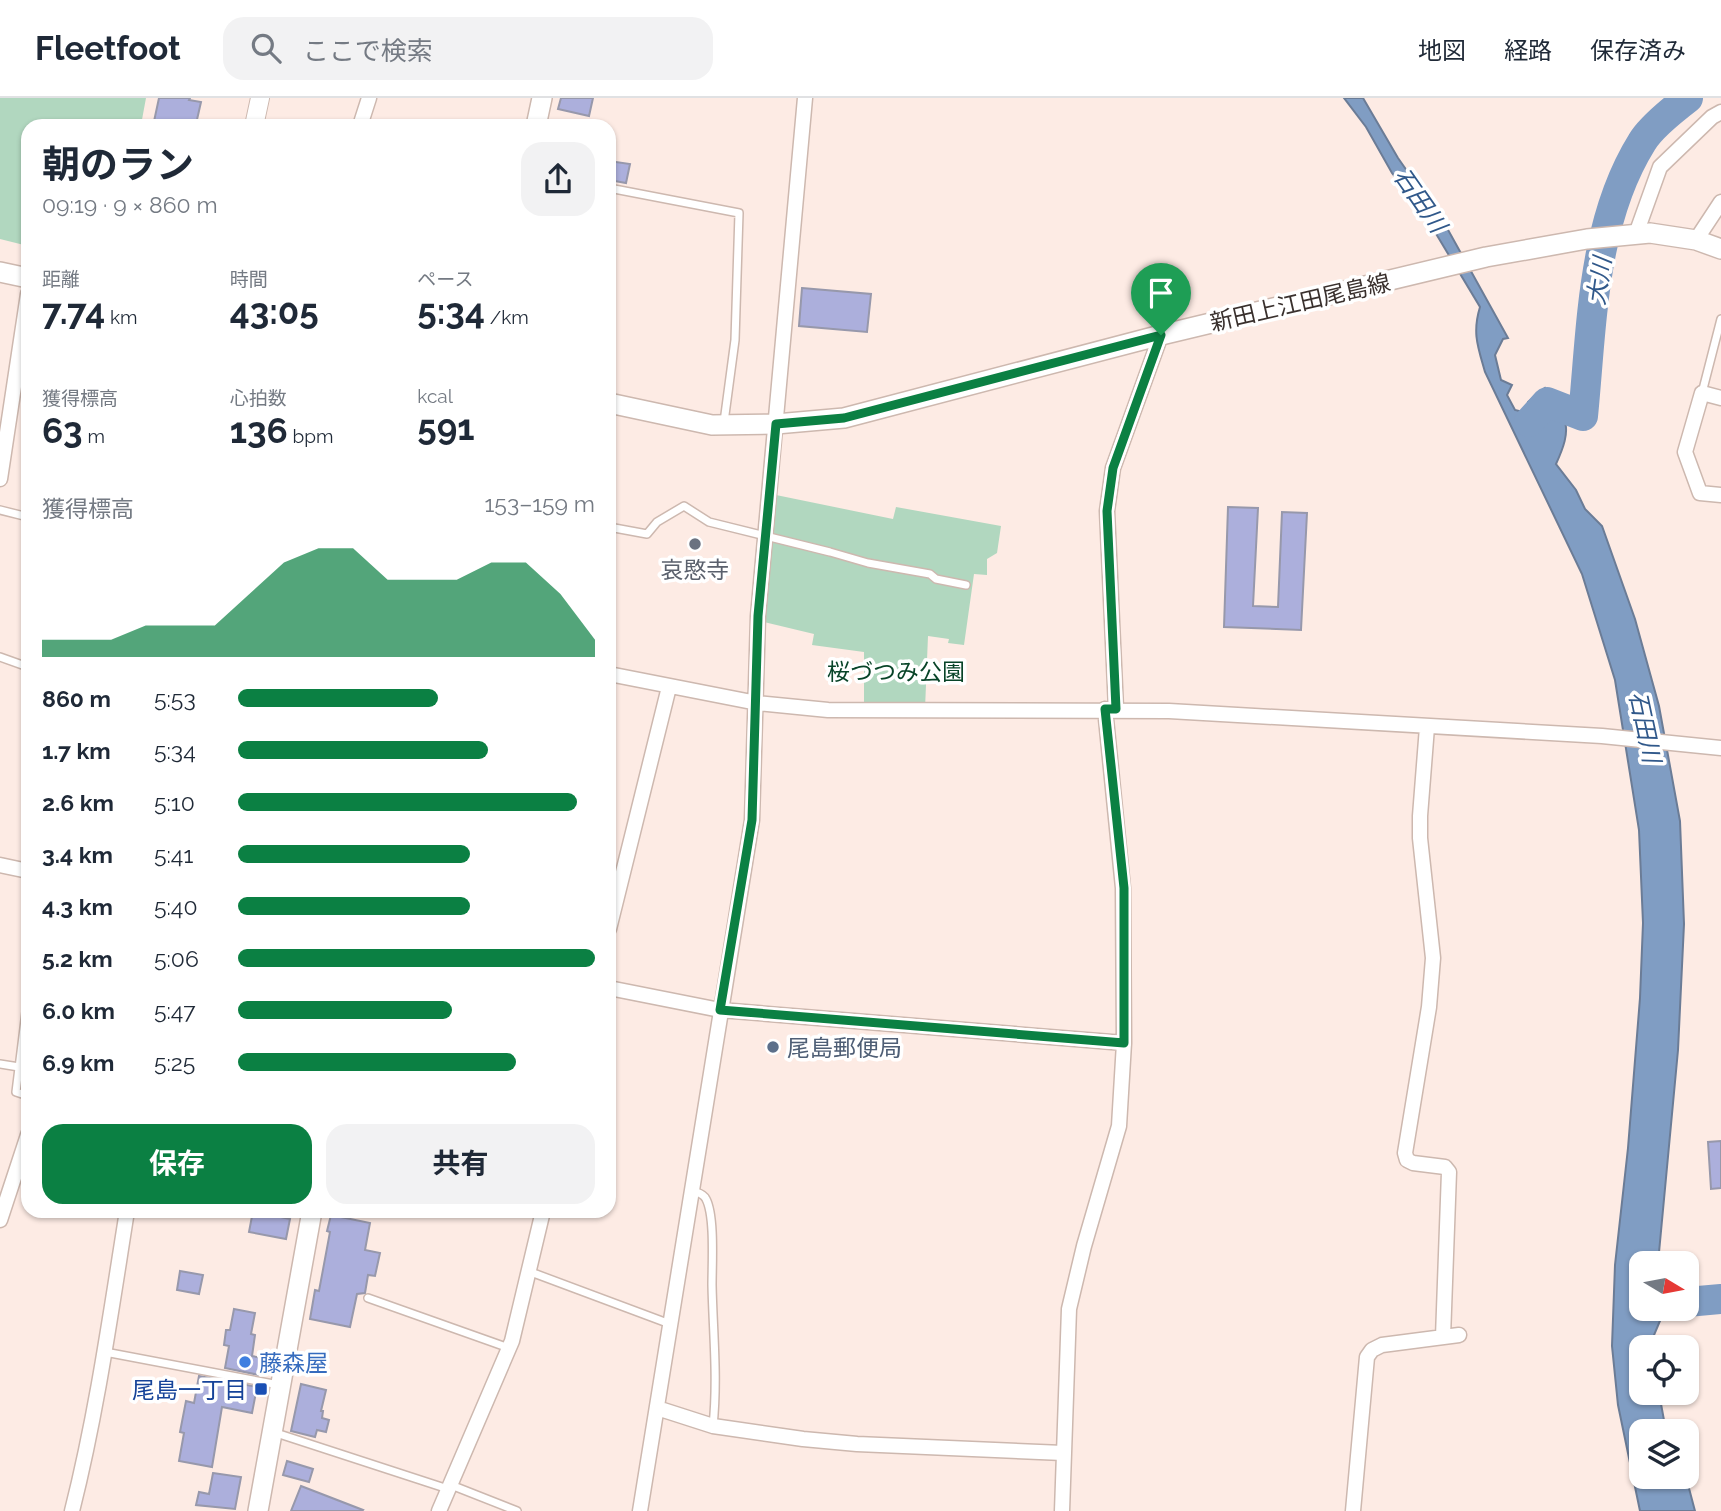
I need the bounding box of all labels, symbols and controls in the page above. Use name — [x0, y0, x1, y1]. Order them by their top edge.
search box — [223, 17, 713, 80]
text: Fleetfoot — [35, 29, 181, 68]
icon: search — [247, 29, 285, 67]
text: ここで検索 — [303, 36, 433, 66]
text: 地図 — [1418, 36, 1466, 65]
text: 経路 — [1504, 36, 1552, 65]
text: 保存済み — [1590, 36, 1686, 65]
text: 朝のラン — [42, 142, 194, 187]
button: share — [521, 142, 595, 216]
water label: 石田川 — [1387, 162, 1454, 240]
text: 09:19 · 9 × 860 m — [42, 191, 218, 218]
water label: 大川 — [1581, 252, 1617, 307]
pin — [1131, 263, 1191, 335]
text: 距離 — [42, 268, 80, 290]
text: 時間 — [230, 268, 268, 290]
text: ペース — [417, 268, 473, 290]
street label: 新田上江田尾島線 — [1207, 268, 1393, 336]
icon: arrive — [1142, 274, 1180, 312]
text: 7.74 — [42, 291, 105, 332]
text: 43:05 — [230, 291, 319, 332]
text: 5:34 — [417, 291, 485, 332]
text: km — [105, 306, 138, 328]
text: /km — [485, 306, 529, 328]
text: kcal — [417, 385, 453, 407]
text: 獲得標高 — [42, 387, 118, 409]
text: 心拍数 — [230, 387, 287, 409]
text: 591 — [417, 407, 475, 448]
text: 63 — [42, 410, 83, 451]
text: 136 — [230, 410, 288, 451]
text: m — [83, 425, 105, 447]
text: bpm — [288, 425, 334, 447]
text: 153–159 m — [485, 490, 595, 517]
text: 獲得標高 — [42, 495, 134, 522]
marker: 哀愍寺 — [687, 536, 703, 552]
place label: 哀愍寺 — [661, 556, 730, 583]
park label: 桜づつみ公園 — [827, 658, 965, 685]
text: 860 m — [42, 685, 111, 712]
text: 5:53 — [154, 685, 196, 712]
water label: 石田川 — [1623, 689, 1667, 768]
text: 1.7 km — [42, 737, 111, 764]
text: 5:34 — [154, 737, 196, 764]
text: 2.6 km — [42, 789, 114, 816]
text: 5:10 — [154, 789, 195, 816]
text: 3.4 km — [42, 841, 113, 868]
text: 5:41 — [154, 841, 193, 868]
text: 4.3 km — [42, 893, 113, 920]
text: 5:40 — [154, 893, 198, 920]
text: 5.2 km — [42, 945, 113, 972]
text: 5:06 — [154, 945, 199, 972]
text: 6.0 km — [42, 997, 115, 1024]
text: 5:47 — [154, 997, 196, 1024]
place label: 尾島郵便局 — [787, 1034, 902, 1061]
marker: 尾島郵便局 — [765, 1039, 781, 1055]
text: 6.9 km — [42, 1049, 114, 1076]
text: 5:25 — [154, 1049, 195, 1076]
button: 保存 — [42, 1124, 312, 1204]
button: 共有 — [326, 1124, 595, 1204]
north arrow — [1629, 1251, 1699, 1321]
map controls — [1629, 1251, 1699, 1489]
button: locate — [1629, 1335, 1699, 1405]
place label: 藤森屋 — [259, 1349, 328, 1376]
marker: 藤森屋 — [237, 1354, 253, 1370]
place label: 尾島一丁目 — [132, 1376, 247, 1403]
marker: 尾島一丁目 — [253, 1381, 269, 1397]
button: layers — [1629, 1419, 1699, 1489]

